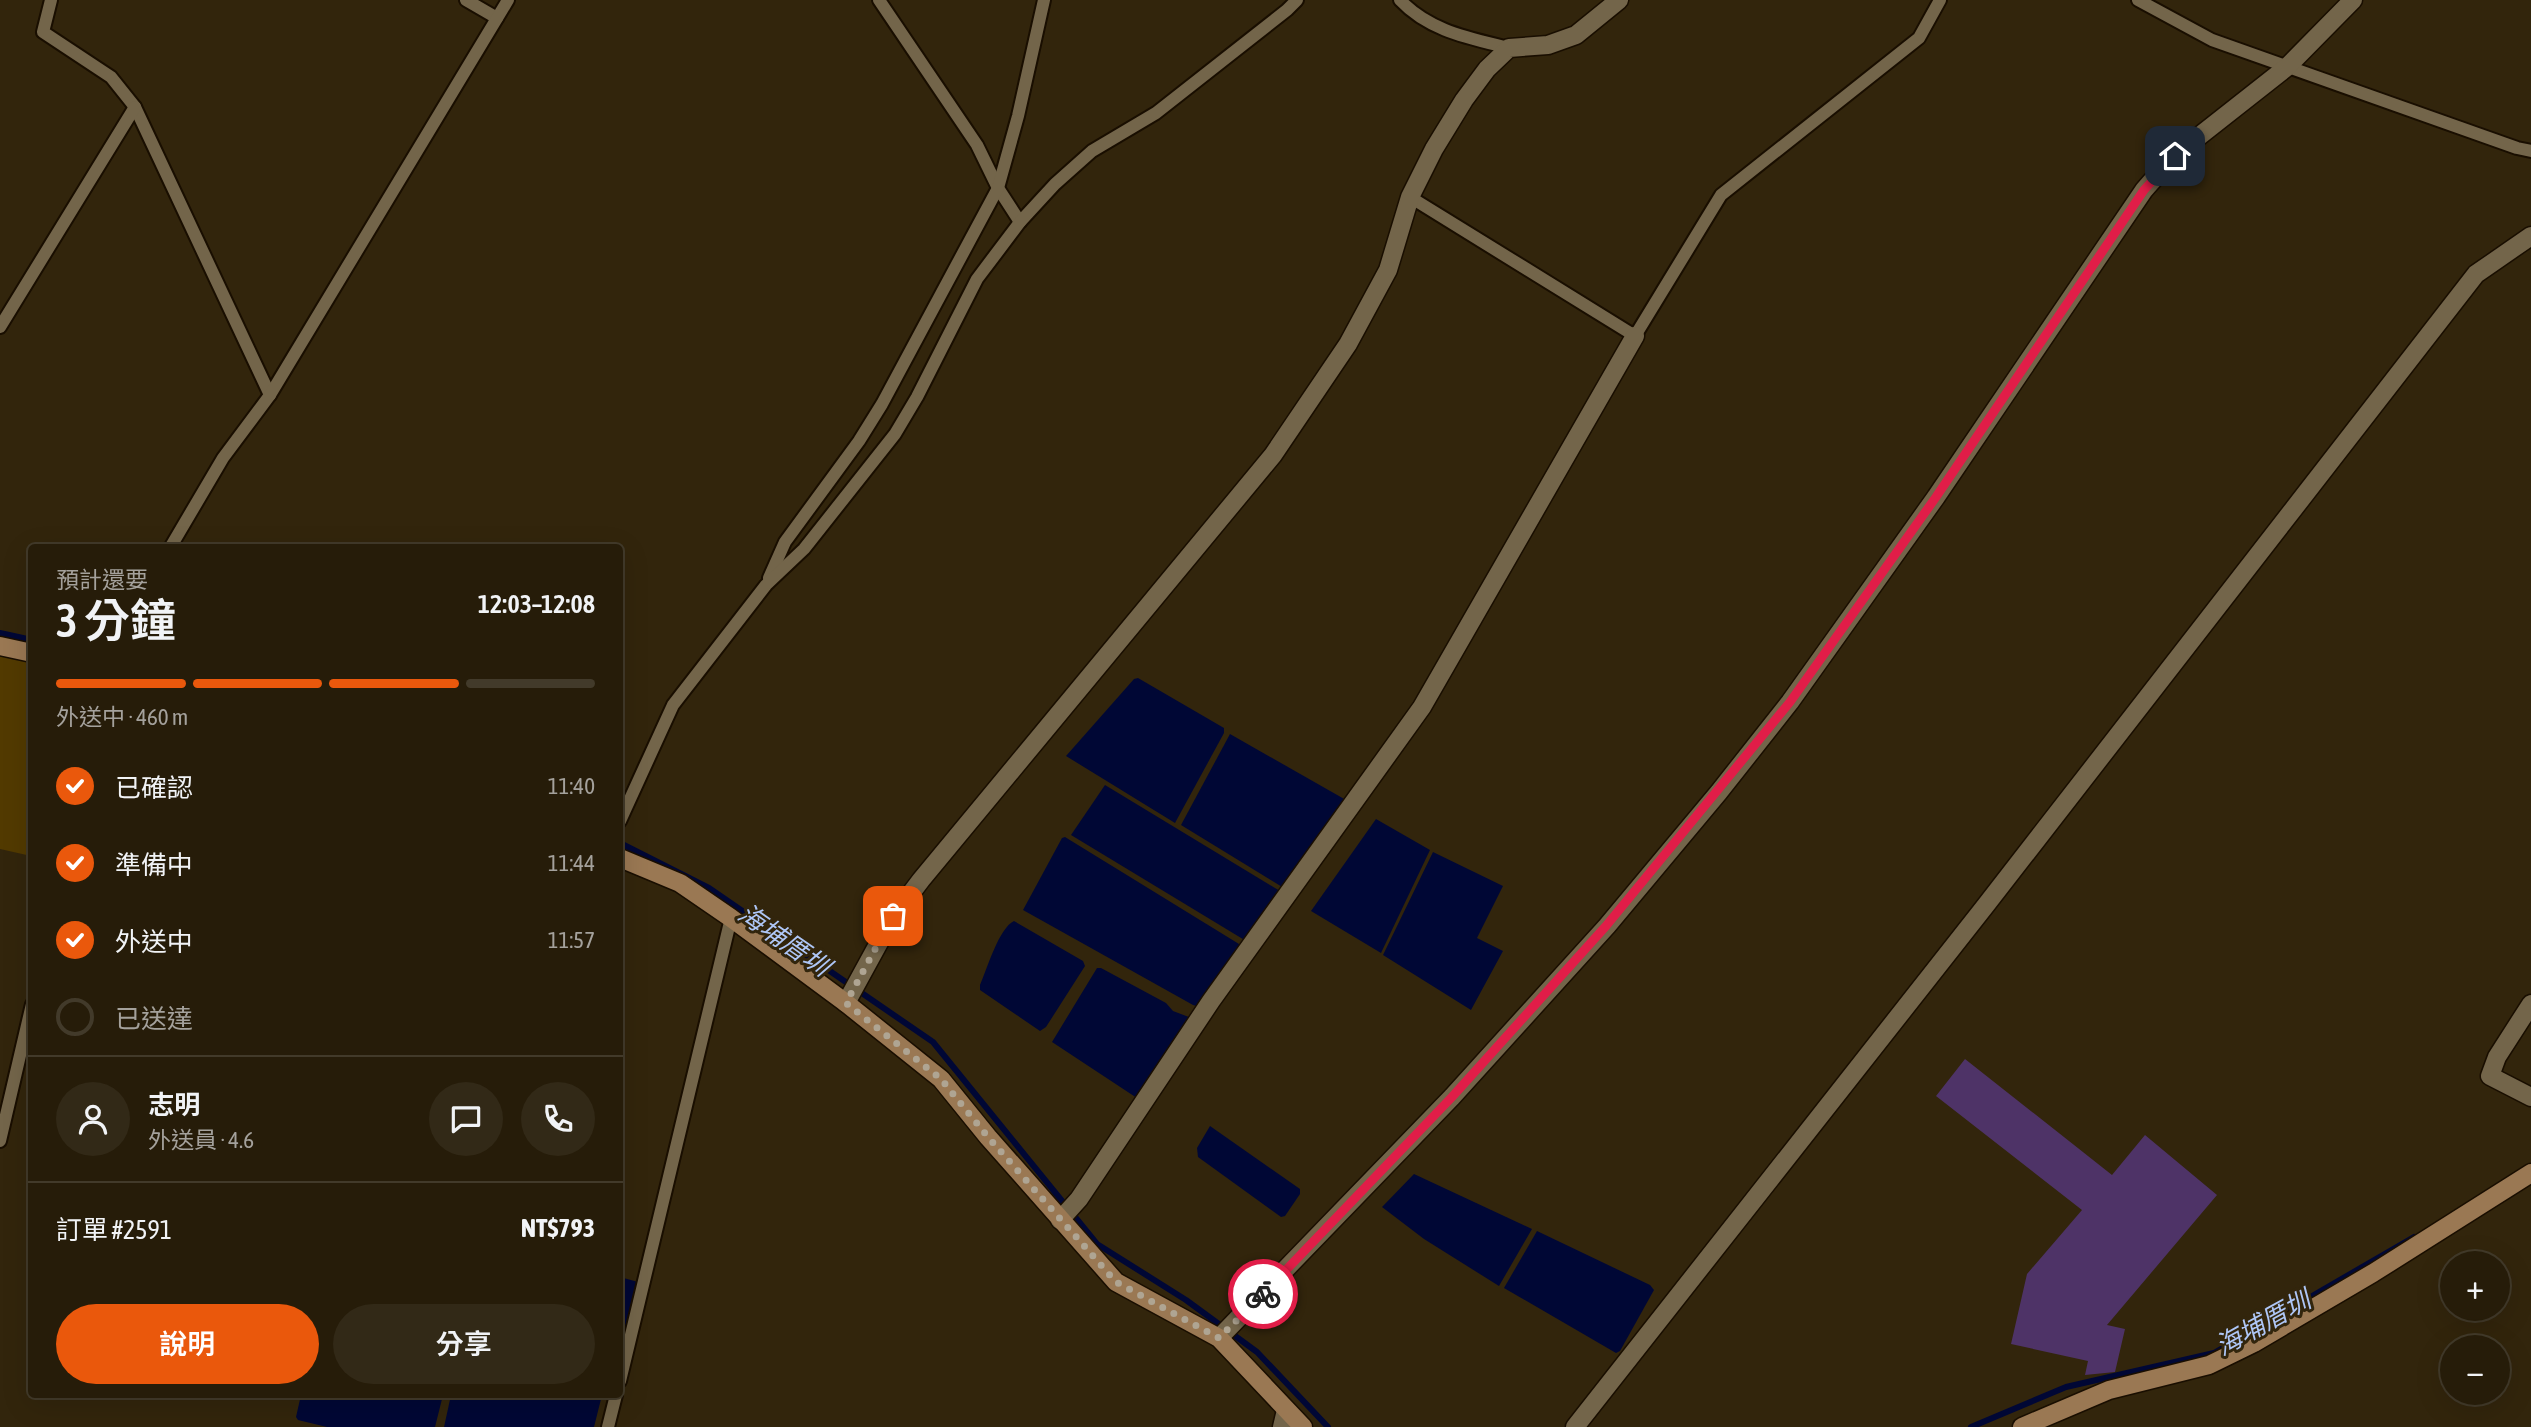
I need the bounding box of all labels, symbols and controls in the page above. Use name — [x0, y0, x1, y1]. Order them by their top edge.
pin — [2145, 126, 2205, 186]
icon: home — [2156, 137, 2194, 175]
text: 預計還要 — [56, 567, 148, 593]
text: 12:03–12:08 — [478, 589, 595, 619]
text: 3 分鐘 — [56, 594, 176, 647]
text: 外送中 · 460 m — [56, 704, 188, 730]
icon: check — [56, 767, 94, 805]
text: 已確認 — [115, 773, 193, 803]
text: 11:40 — [548, 773, 595, 799]
icon: check — [56, 844, 94, 882]
text: 準備中 — [115, 850, 193, 880]
text: 11:44 — [548, 850, 595, 876]
pin — [863, 886, 923, 946]
icon: bag — [874, 897, 912, 935]
water label: 海埔厝圳 — [733, 898, 838, 984]
icon: check — [56, 921, 94, 959]
text: 外送中 — [115, 927, 193, 957]
text: 11:57 — [548, 927, 595, 953]
text: 已送達 — [115, 1004, 193, 1034]
button: person — [56, 1082, 130, 1156]
button: chat — [429, 1082, 503, 1156]
button: phone — [521, 1082, 595, 1156]
text: 志明 — [148, 1090, 200, 1120]
text: 外送員 · 4.6 — [148, 1127, 254, 1153]
text: NT$793 — [521, 1213, 595, 1243]
text: 訂單 #2591 — [56, 1215, 172, 1245]
map controls — [2440, 1251, 2510, 1405]
button: + — [2440, 1251, 2510, 1321]
courier — [1228, 1259, 1298, 1329]
icon: bike — [1244, 1275, 1282, 1313]
water label: 海埔厝圳 — [2210, 1283, 2319, 1361]
button: 說明 — [56, 1304, 319, 1384]
button: 分享 — [333, 1304, 595, 1384]
button: − — [2440, 1335, 2510, 1405]

